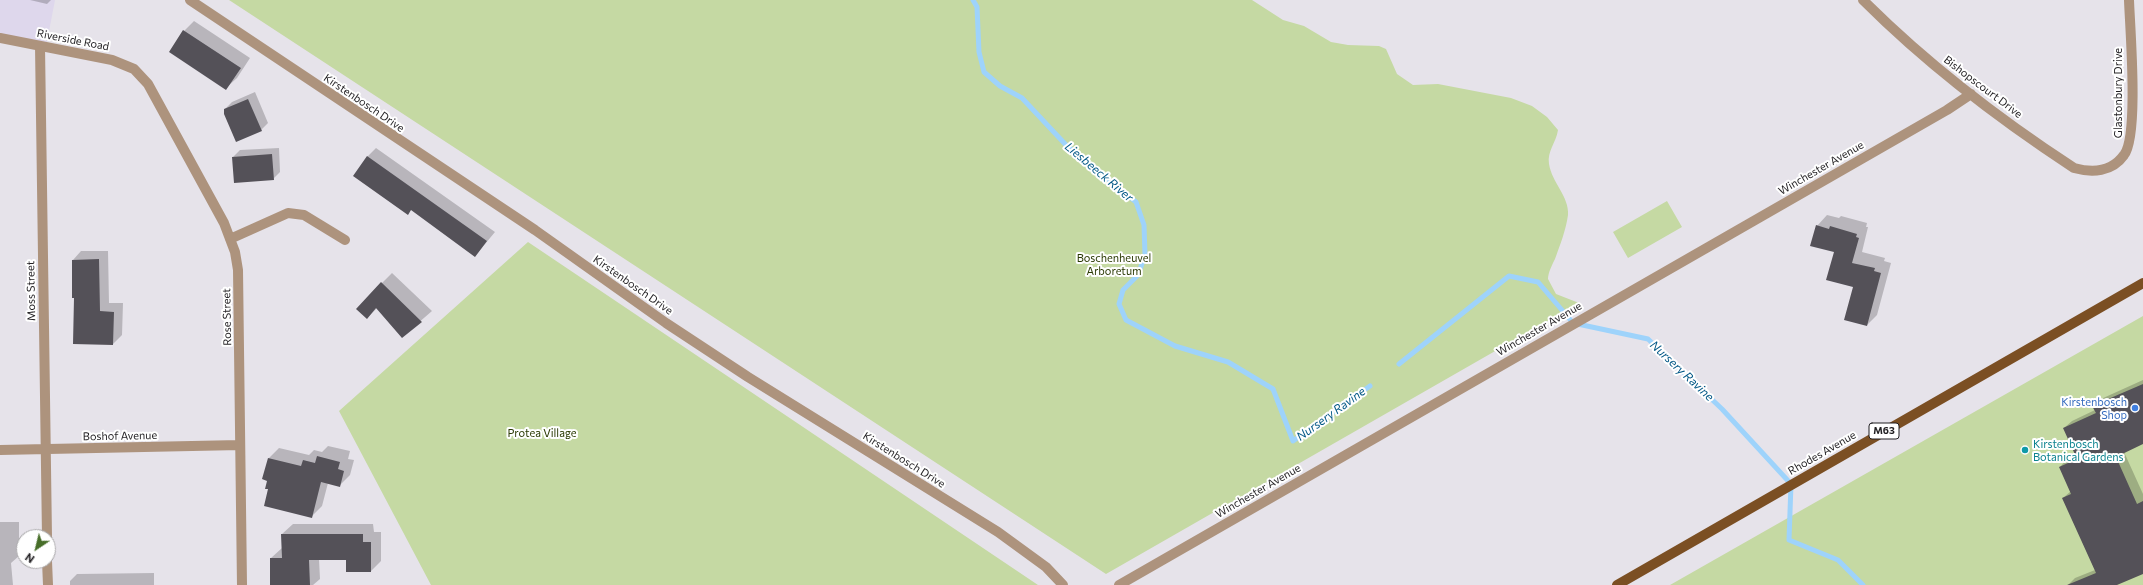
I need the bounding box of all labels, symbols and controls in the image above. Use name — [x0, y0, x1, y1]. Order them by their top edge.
street label: Riverside Road — [36, 27, 110, 53]
street label: Glastonbury Drive — [2111, 48, 2125, 138]
street label: Bishopscourt Drive — [1941, 53, 2025, 121]
street label: Kirstenbosch Drive — [321, 71, 407, 135]
street label: Winchester Avenue — [1776, 138, 1866, 198]
water label: Liesbeeck River — [1062, 139, 1136, 205]
park label: Boschenheuvel Arboretum — [1077, 251, 1151, 277]
street label: Kirstenbosch Drive — [591, 253, 675, 317]
street label: Moss Street — [24, 261, 38, 321]
street label: Rose Street — [220, 288, 234, 346]
street label: Winchester Avenue — [1494, 299, 1584, 359]
water label: Nursery Ravine — [1647, 338, 1717, 404]
water label: Nursery Ravine — [1294, 384, 1368, 444]
place label: Kirstenbosch Shop — [2061, 395, 2127, 421]
marker: Kirstenbosch Shop — [2130, 403, 2140, 413]
road number: M63 — [1869, 423, 1899, 439]
park label: Protea Village — [507, 426, 577, 440]
street label: Rhodes Avenue — [1786, 428, 1858, 478]
street label: Boshof Avenue — [83, 429, 157, 443]
street label: Kirstenbosch Drive — [861, 429, 947, 491]
place label: Kirstenbosch Botanical Gardens — [2033, 437, 2124, 463]
marker: Kirstenbosch Botanical Gardens — [2020, 445, 2030, 455]
street label: Winchester Avenue — [1213, 461, 1303, 521]
north arrow — [16, 529, 56, 569]
text: N — [22, 551, 37, 566]

